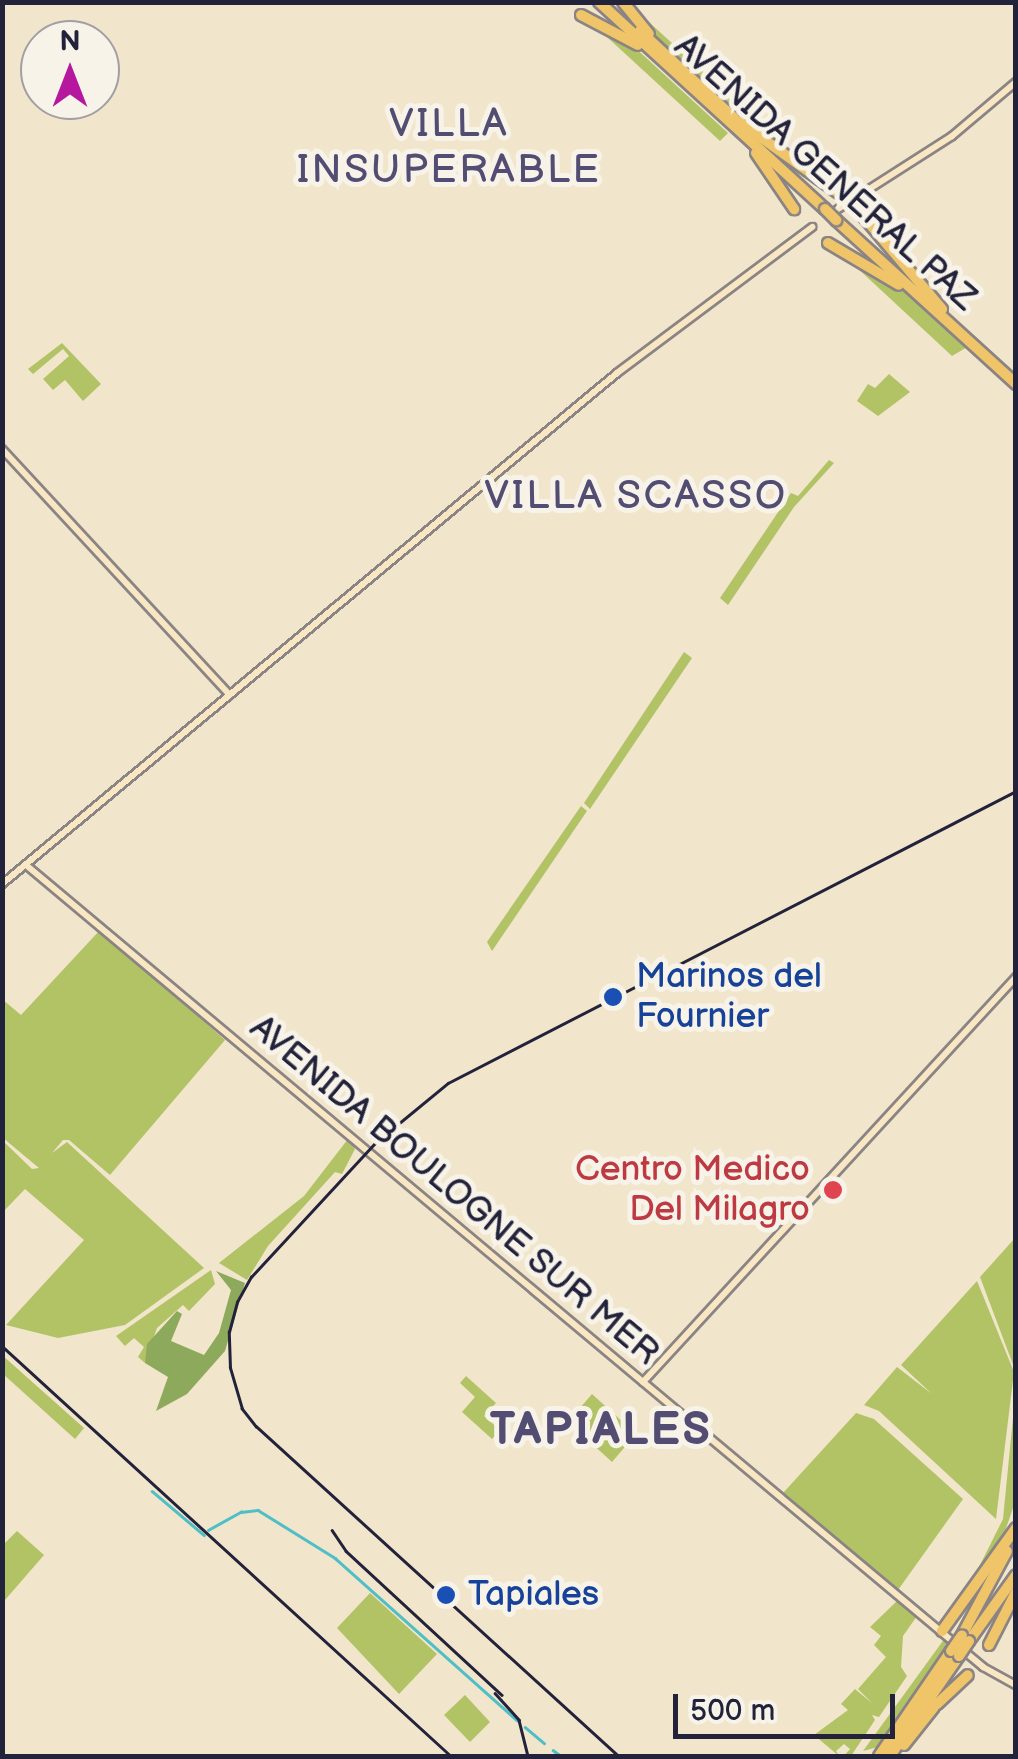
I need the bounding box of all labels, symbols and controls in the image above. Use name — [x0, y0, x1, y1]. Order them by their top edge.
north arrow — [20, 20, 120, 120]
text: N — [59, 25, 81, 58]
street label: AVENIDA GENERAL PAZ — [665, 26, 985, 320]
district label: VILLA INSUPERABLE — [297, 100, 601, 194]
district label: VILLA SCASSO — [484, 472, 788, 520]
place label: Marinos del Fournier — [636, 956, 822, 1038]
marker: Marinos del Fournier — [600, 984, 626, 1010]
street label: AVENIDA BOULOGNE SUR MER — [241, 1007, 667, 1375]
place label: Centro Medico Del Milagro — [575, 1149, 810, 1231]
marker: Centro Medico Del Milagro — [820, 1177, 846, 1203]
district label: TAPIALES — [490, 1404, 712, 1458]
place label: Tapiales — [468, 1574, 599, 1616]
marker: Tapiales — [433, 1582, 459, 1608]
scale bar — [678, 1674, 900, 1736]
text: 500 m — [690, 1693, 775, 1729]

